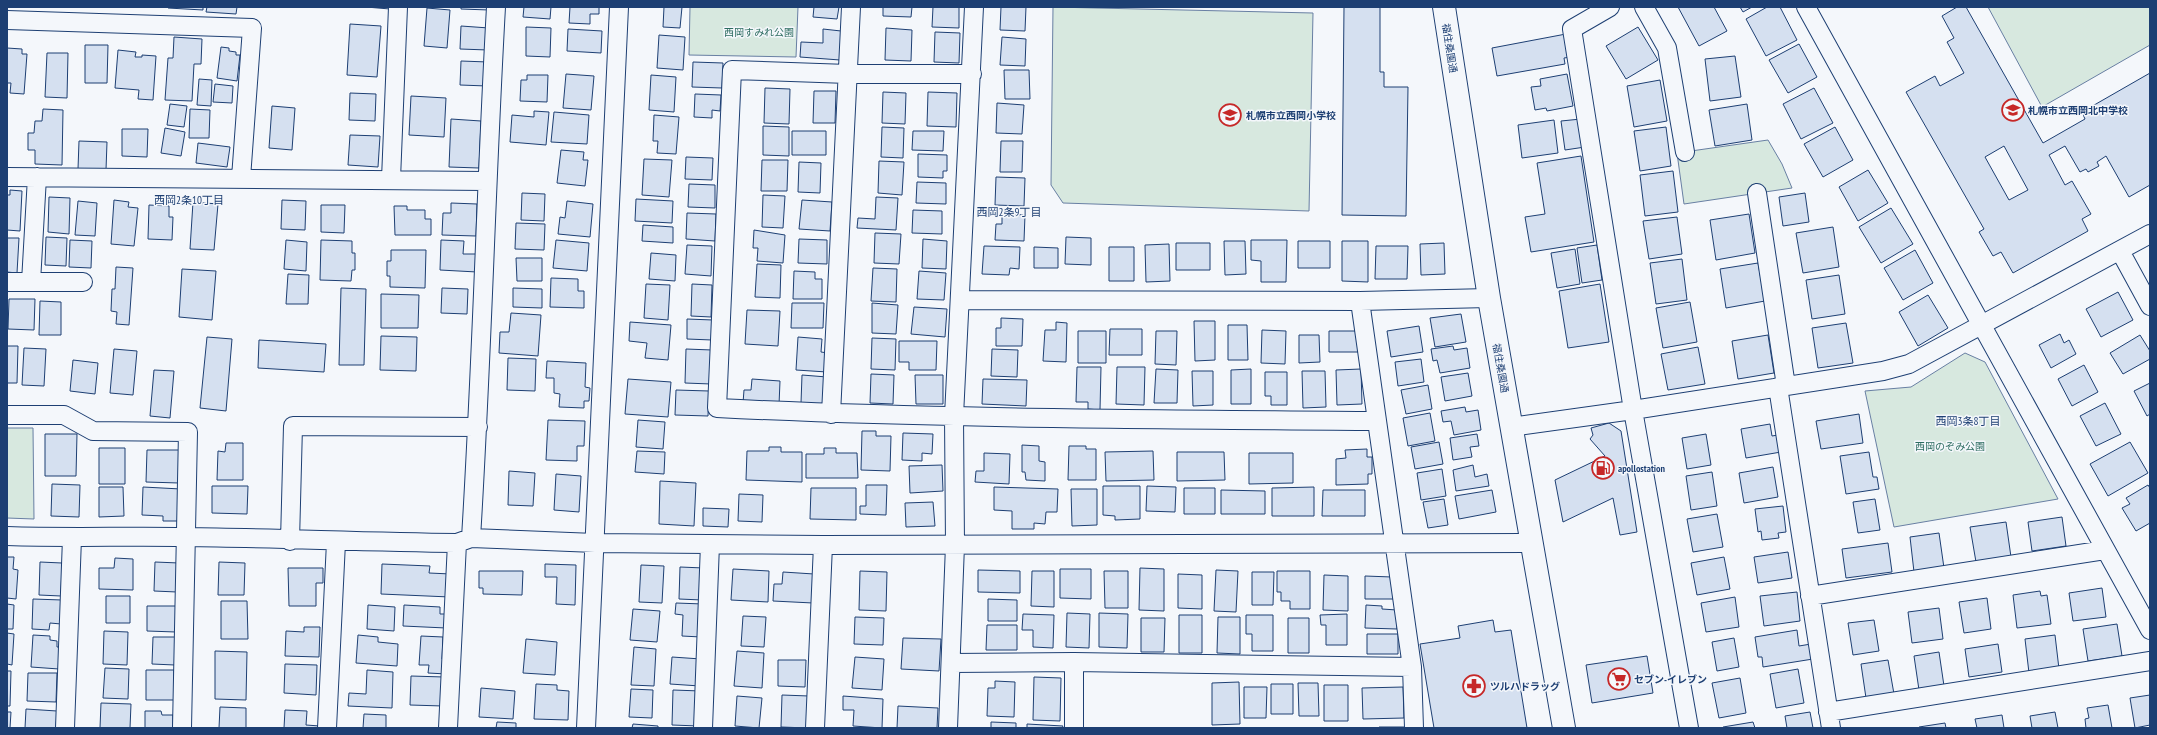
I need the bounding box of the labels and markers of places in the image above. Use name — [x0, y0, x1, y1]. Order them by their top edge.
school or university icon: 札幌市立西岡北中学校 — [2000, 97, 2026, 123]
school or university icon: 札幌市立西岡小学校 — [1217, 102, 1243, 128]
place label: 札幌市立西岡北中学校 — [2028, 104, 2128, 117]
place label: 札幌市立西岡小学校 — [1246, 109, 1336, 122]
fuel station icon: apollostation — [1590, 455, 1616, 481]
place label: apollostation — [1618, 462, 1666, 475]
supermarket icon: セブン-イレブン — [1606, 666, 1632, 692]
pharmacy icon: ツルハドラッグ — [1461, 673, 1487, 699]
place label: セブン-イレブン — [1634, 673, 1707, 686]
place label: ツルハドラッグ — [1490, 680, 1560, 693]

